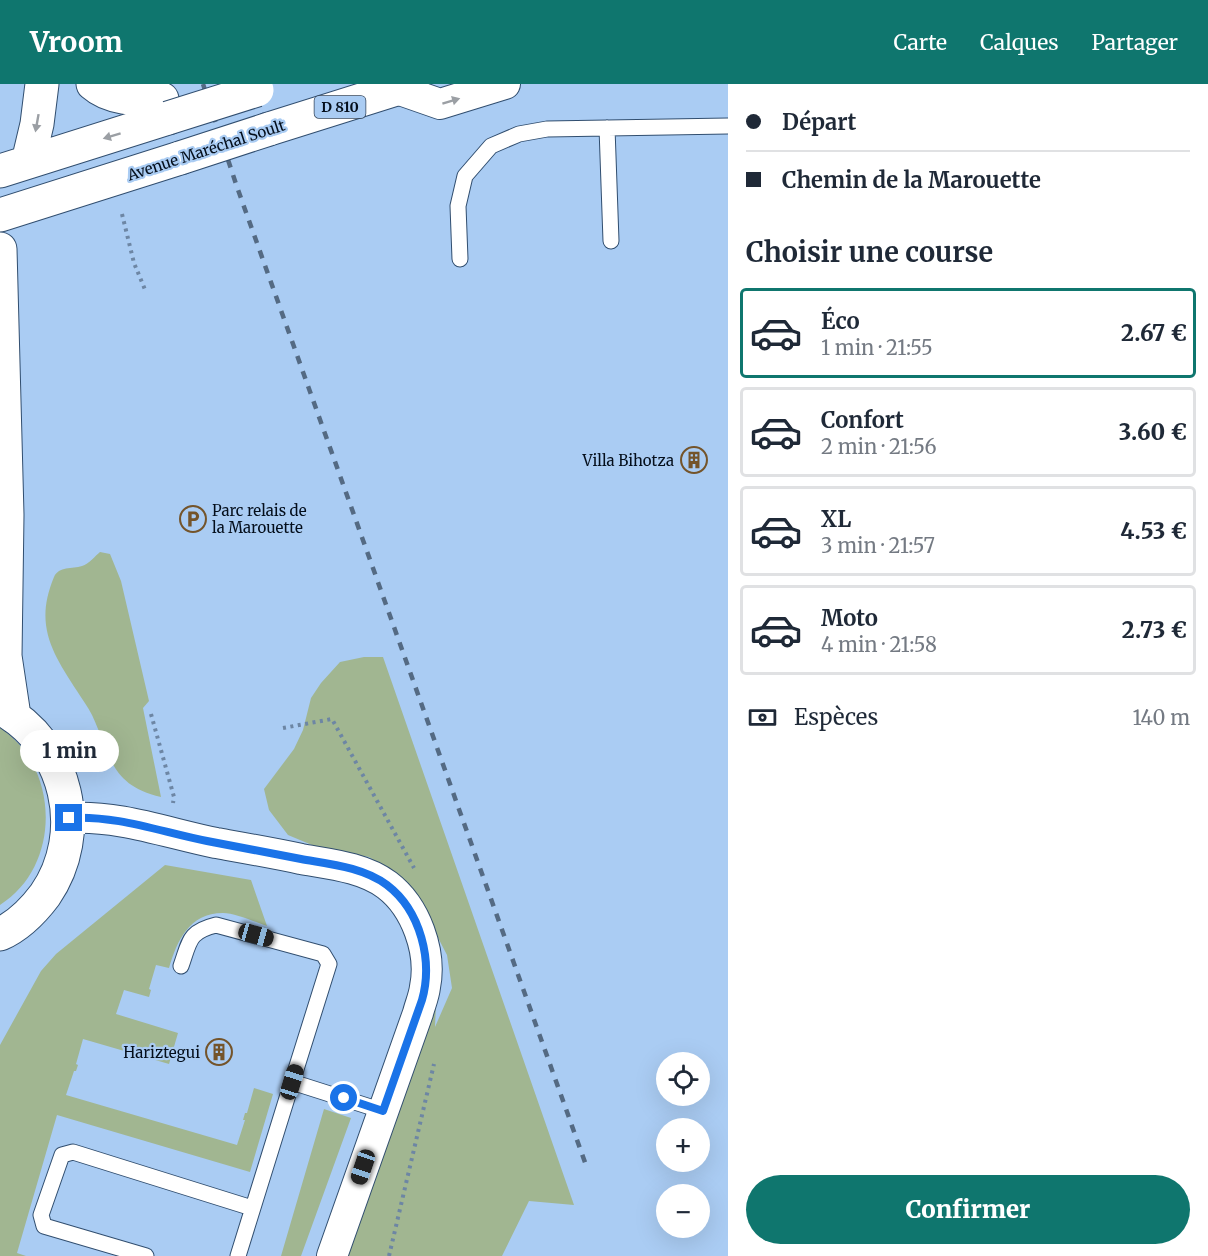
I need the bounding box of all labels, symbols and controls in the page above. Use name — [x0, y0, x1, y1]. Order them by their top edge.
text: Vroom — [30, 24, 123, 60]
text: Carte — [894, 29, 947, 56]
text: Calques — [980, 29, 1059, 56]
text: Partager — [1092, 29, 1178, 56]
road number: D 810 — [314, 96, 366, 118]
one-way arrow — [442, 96, 460, 105]
text: Départ — [782, 108, 856, 136]
one-way arrow — [32, 114, 41, 133]
street label: Avenue Maréchal Soult — [124, 115, 287, 185]
one-way arrow — [103, 132, 121, 141]
text: Chemin de la Marouette — [782, 166, 1041, 194]
text: Choisir une course — [746, 235, 993, 269]
icon: car — [749, 306, 803, 360]
text: Éco — [821, 307, 860, 335]
text: 2.67 € — [1121, 319, 1187, 347]
text: 1 min · 21:55 — [821, 335, 933, 360]
icon: car — [749, 405, 803, 459]
text: Confort — [821, 406, 904, 434]
text: 3.60 € — [1119, 418, 1187, 446]
text: 2 min · 21:56 — [821, 434, 937, 459]
building icon: Villa Bihotza — [679, 445, 709, 475]
place label: Villa Bihotza — [582, 451, 674, 470]
place label: Parc relais de la Marouette — [212, 501, 307, 537]
parking icon: Parc relais de la Marouette — [178, 504, 208, 534]
icon: car — [749, 504, 803, 558]
text: XL — [821, 505, 851, 533]
text: 4.53 € — [1120, 517, 1187, 545]
text: 3 min · 21:57 — [821, 533, 935, 558]
icon: car — [749, 603, 803, 657]
text: Moto — [821, 604, 878, 632]
text: 2.73 € — [1122, 616, 1187, 644]
text: 4 min · 21:58 — [821, 632, 937, 657]
icon: cash — [746, 701, 779, 734]
text: Espèces — [794, 703, 878, 731]
text: 140 m — [1133, 705, 1190, 730]
callout: 1 min — [20, 731, 118, 773]
text: 1 min — [42, 738, 97, 763]
route end — [55, 804, 82, 831]
car — [236, 921, 276, 949]
building icon: Hariztegui — [204, 1037, 234, 1067]
place label: Hariztegui — [123, 1043, 200, 1062]
map controls — [656, 1052, 710, 1238]
button: locate — [656, 1052, 710, 1106]
car — [278, 1062, 306, 1102]
route start — [330, 1084, 357, 1111]
button: + — [656, 1118, 710, 1172]
car — [349, 1147, 377, 1187]
button: Confirmer — [746, 1175, 1190, 1244]
button: − — [656, 1184, 710, 1238]

